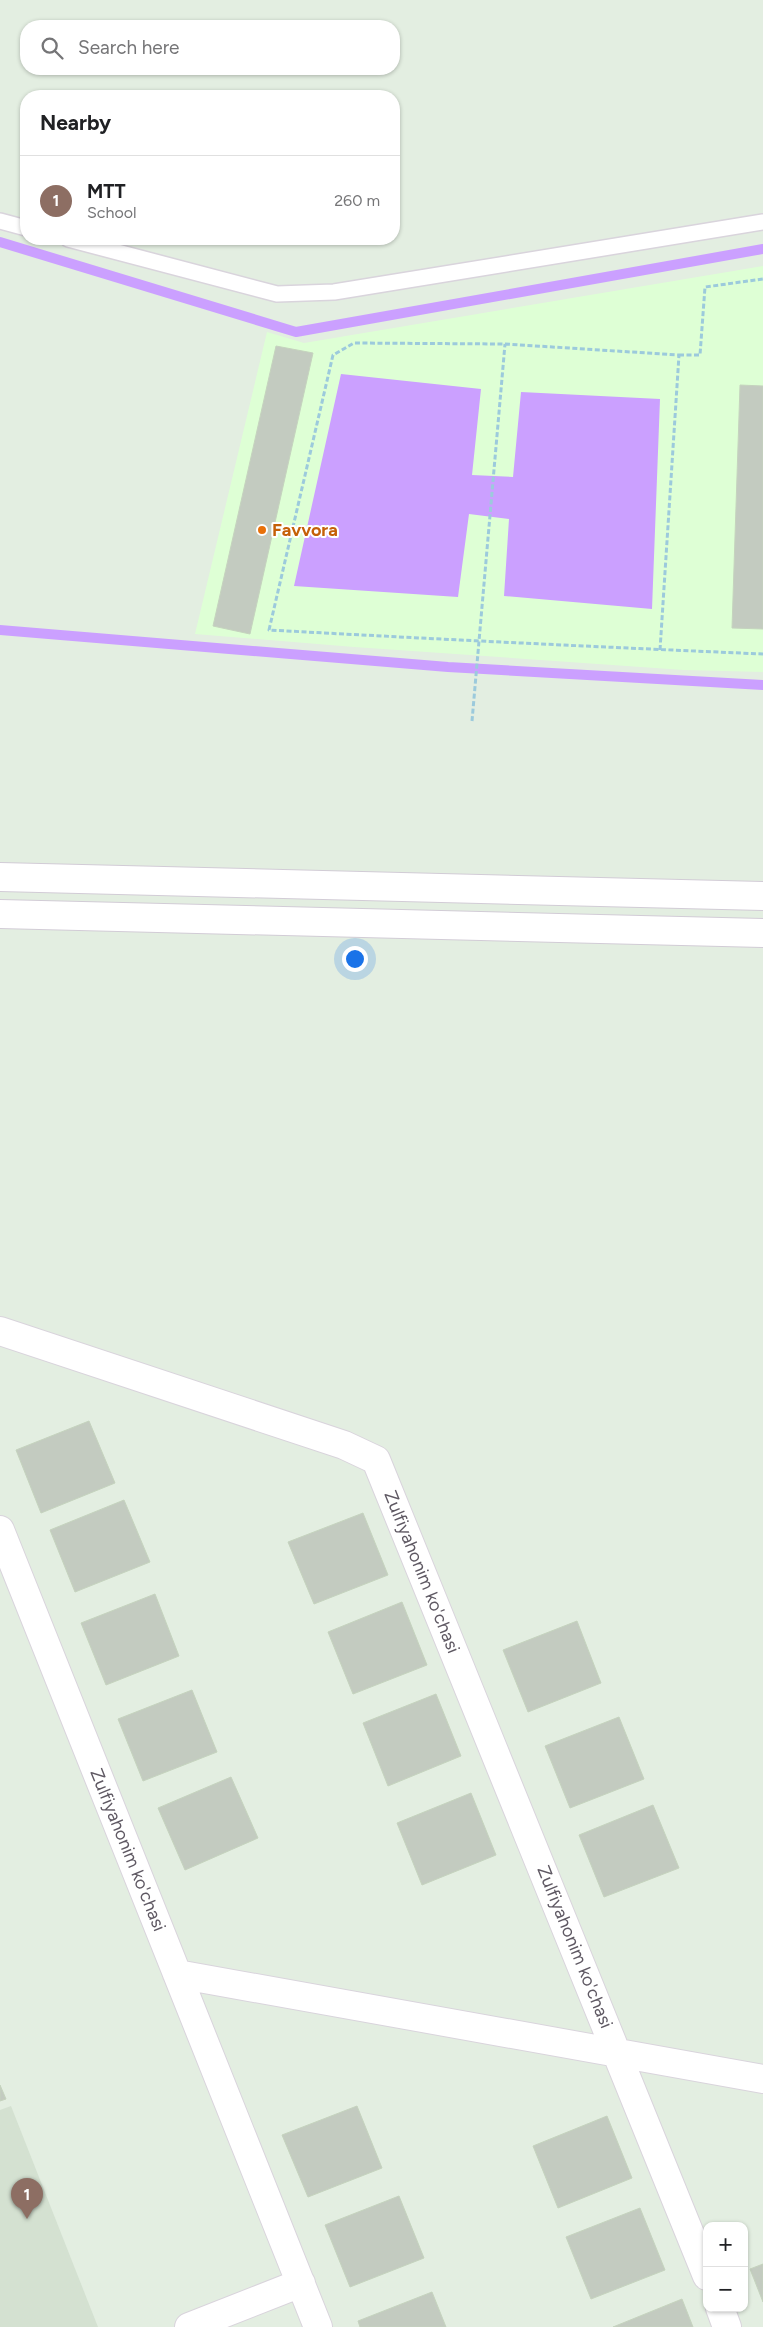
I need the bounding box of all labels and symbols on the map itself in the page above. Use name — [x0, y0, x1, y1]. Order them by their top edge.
place label: Favvora — [272, 519, 338, 541]
marker: Favvora — [256, 524, 268, 536]
your location — [342, 946, 368, 972]
street label: Zulfiyahonim ko'chasi — [379, 1488, 465, 1656]
street label: Zulfiyahonim ko'chasi — [85, 1766, 171, 1934]
street label: Zulfiyahonim ko'chasi — [532, 1863, 618, 2031]
pin: 1 — [11, 2178, 43, 2219]

